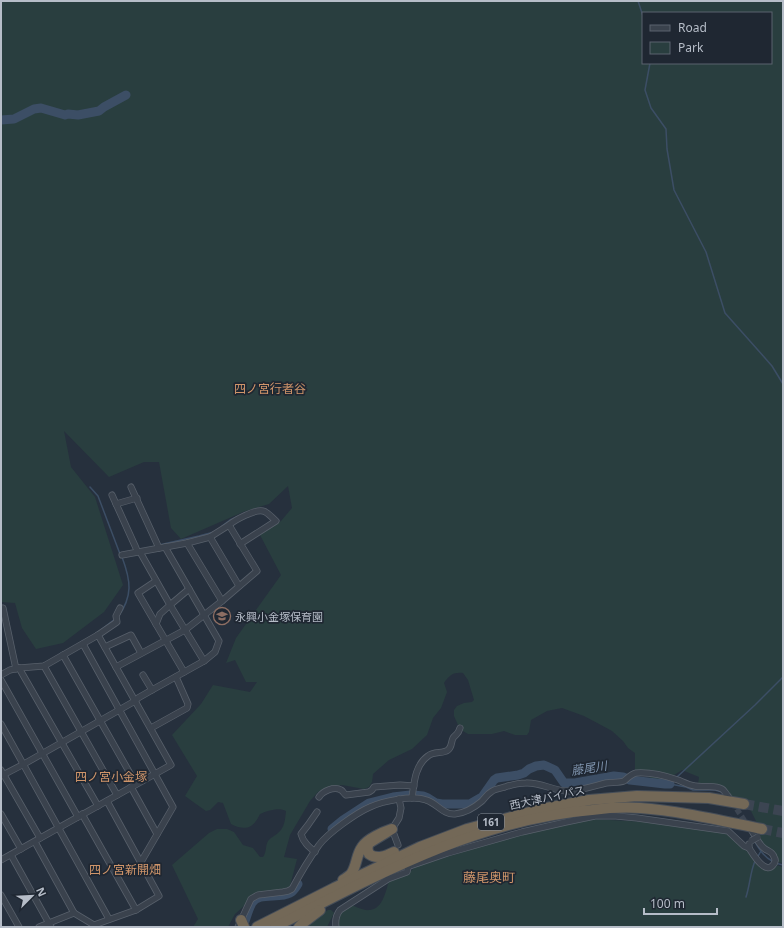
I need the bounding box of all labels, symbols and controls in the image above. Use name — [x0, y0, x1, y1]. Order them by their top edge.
legend — [642, 12, 772, 64]
text: Road — [678, 19, 707, 36]
text: Park — [678, 39, 704, 56]
district label: 四ノ宮行者谷 — [234, 380, 306, 397]
school or university icon: 永興小金塚保育園 — [212, 606, 232, 626]
place label: 永興小金塚保育園 — [235, 609, 323, 624]
water label: 藤尾川 — [570, 757, 610, 779]
district label: 四ノ宮小金塚 — [75, 768, 147, 785]
street label: 西大津バイパス — [508, 782, 586, 812]
road number: 161 — [478, 814, 504, 830]
district label: 四ノ宮新開畑 — [89, 861, 161, 878]
district label: 藤尾奥町 — [463, 868, 515, 886]
north arrow — [12, 876, 52, 916]
text: N — [33, 885, 50, 899]
scale bar — [644, 890, 717, 916]
text: 100 m — [650, 895, 685, 912]

